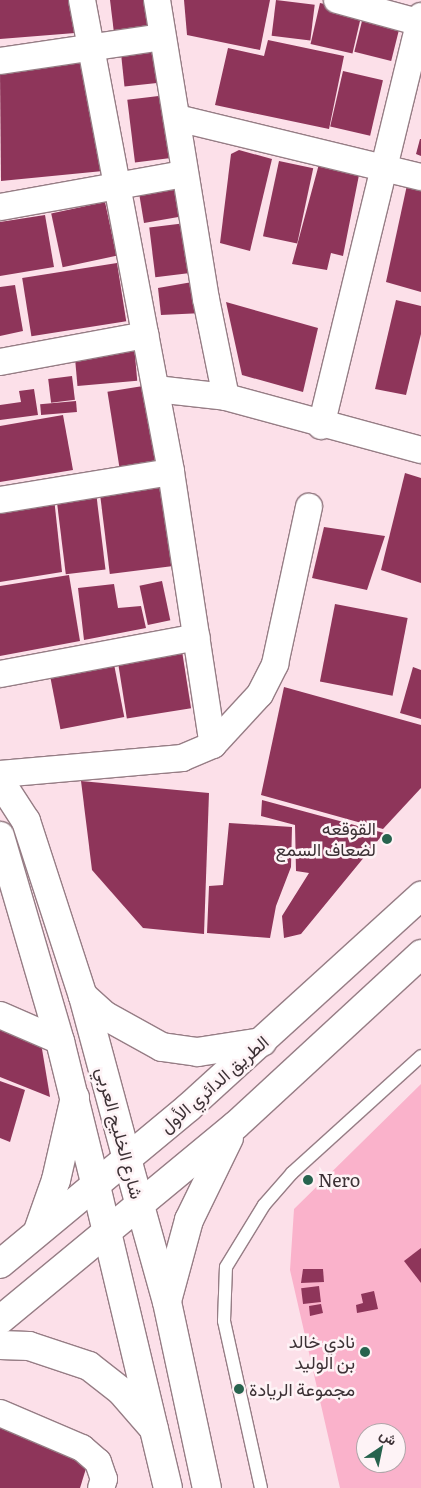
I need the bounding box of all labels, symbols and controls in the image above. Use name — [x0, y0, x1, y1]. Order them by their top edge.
place label: القوقعه لضعاف السمع — [275, 818, 376, 861]
marker: القوقعه لضعاف السمع — [380, 832, 394, 846]
street label: الطريق الدائري الأول — [155, 1031, 273, 1137]
street label: شارع الخليج العربي — [92, 1065, 148, 1201]
place label: Nero — [318, 1169, 360, 1191]
marker: Nero — [302, 1174, 314, 1186]
place label: نادي خالد بن الوليد — [289, 1331, 355, 1374]
marker: نادي خالد بن الوليد — [359, 1346, 371, 1358]
place label: مجموعة الريادة — [249, 1378, 355, 1400]
marker: مجموعة الريادة — [233, 1383, 245, 1395]
north arrow — [356, 1423, 406, 1473]
text: ش — [376, 1423, 401, 1449]

